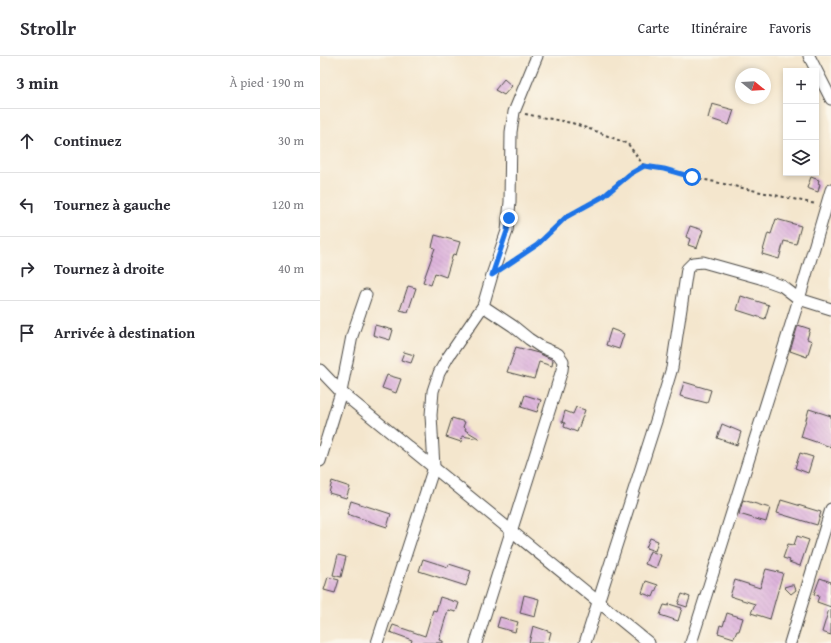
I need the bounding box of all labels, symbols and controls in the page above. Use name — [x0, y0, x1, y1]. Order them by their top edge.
text: Strollr — [20, 14, 76, 42]
text: Carte — [638, 18, 669, 38]
text: Itinéraire — [691, 18, 747, 38]
text: Favoris — [769, 18, 811, 38]
north arrow — [735, 68, 771, 104]
map controls — [783, 68, 819, 176]
button: + — [783, 68, 819, 104]
text: 3 min — [16, 70, 58, 95]
text: À pied · 190 m — [229, 73, 304, 92]
button: − — [783, 104, 819, 140]
icon: ahead — [16, 130, 38, 152]
text: Continuez — [54, 130, 122, 151]
text: 30 m — [278, 131, 304, 150]
button: layers — [783, 140, 819, 176]
route start — [683, 168, 701, 186]
icon: left — [16, 194, 38, 216]
text: Tournez à gauche — [54, 194, 171, 215]
text: 120 m — [272, 195, 304, 214]
route end — [500, 209, 518, 227]
icon: right — [16, 258, 38, 280]
text: Tournez à droite — [54, 258, 164, 279]
text: 40 m — [278, 259, 304, 278]
icon: arrive — [16, 322, 38, 344]
text: Arrivée à destination — [54, 322, 195, 343]

